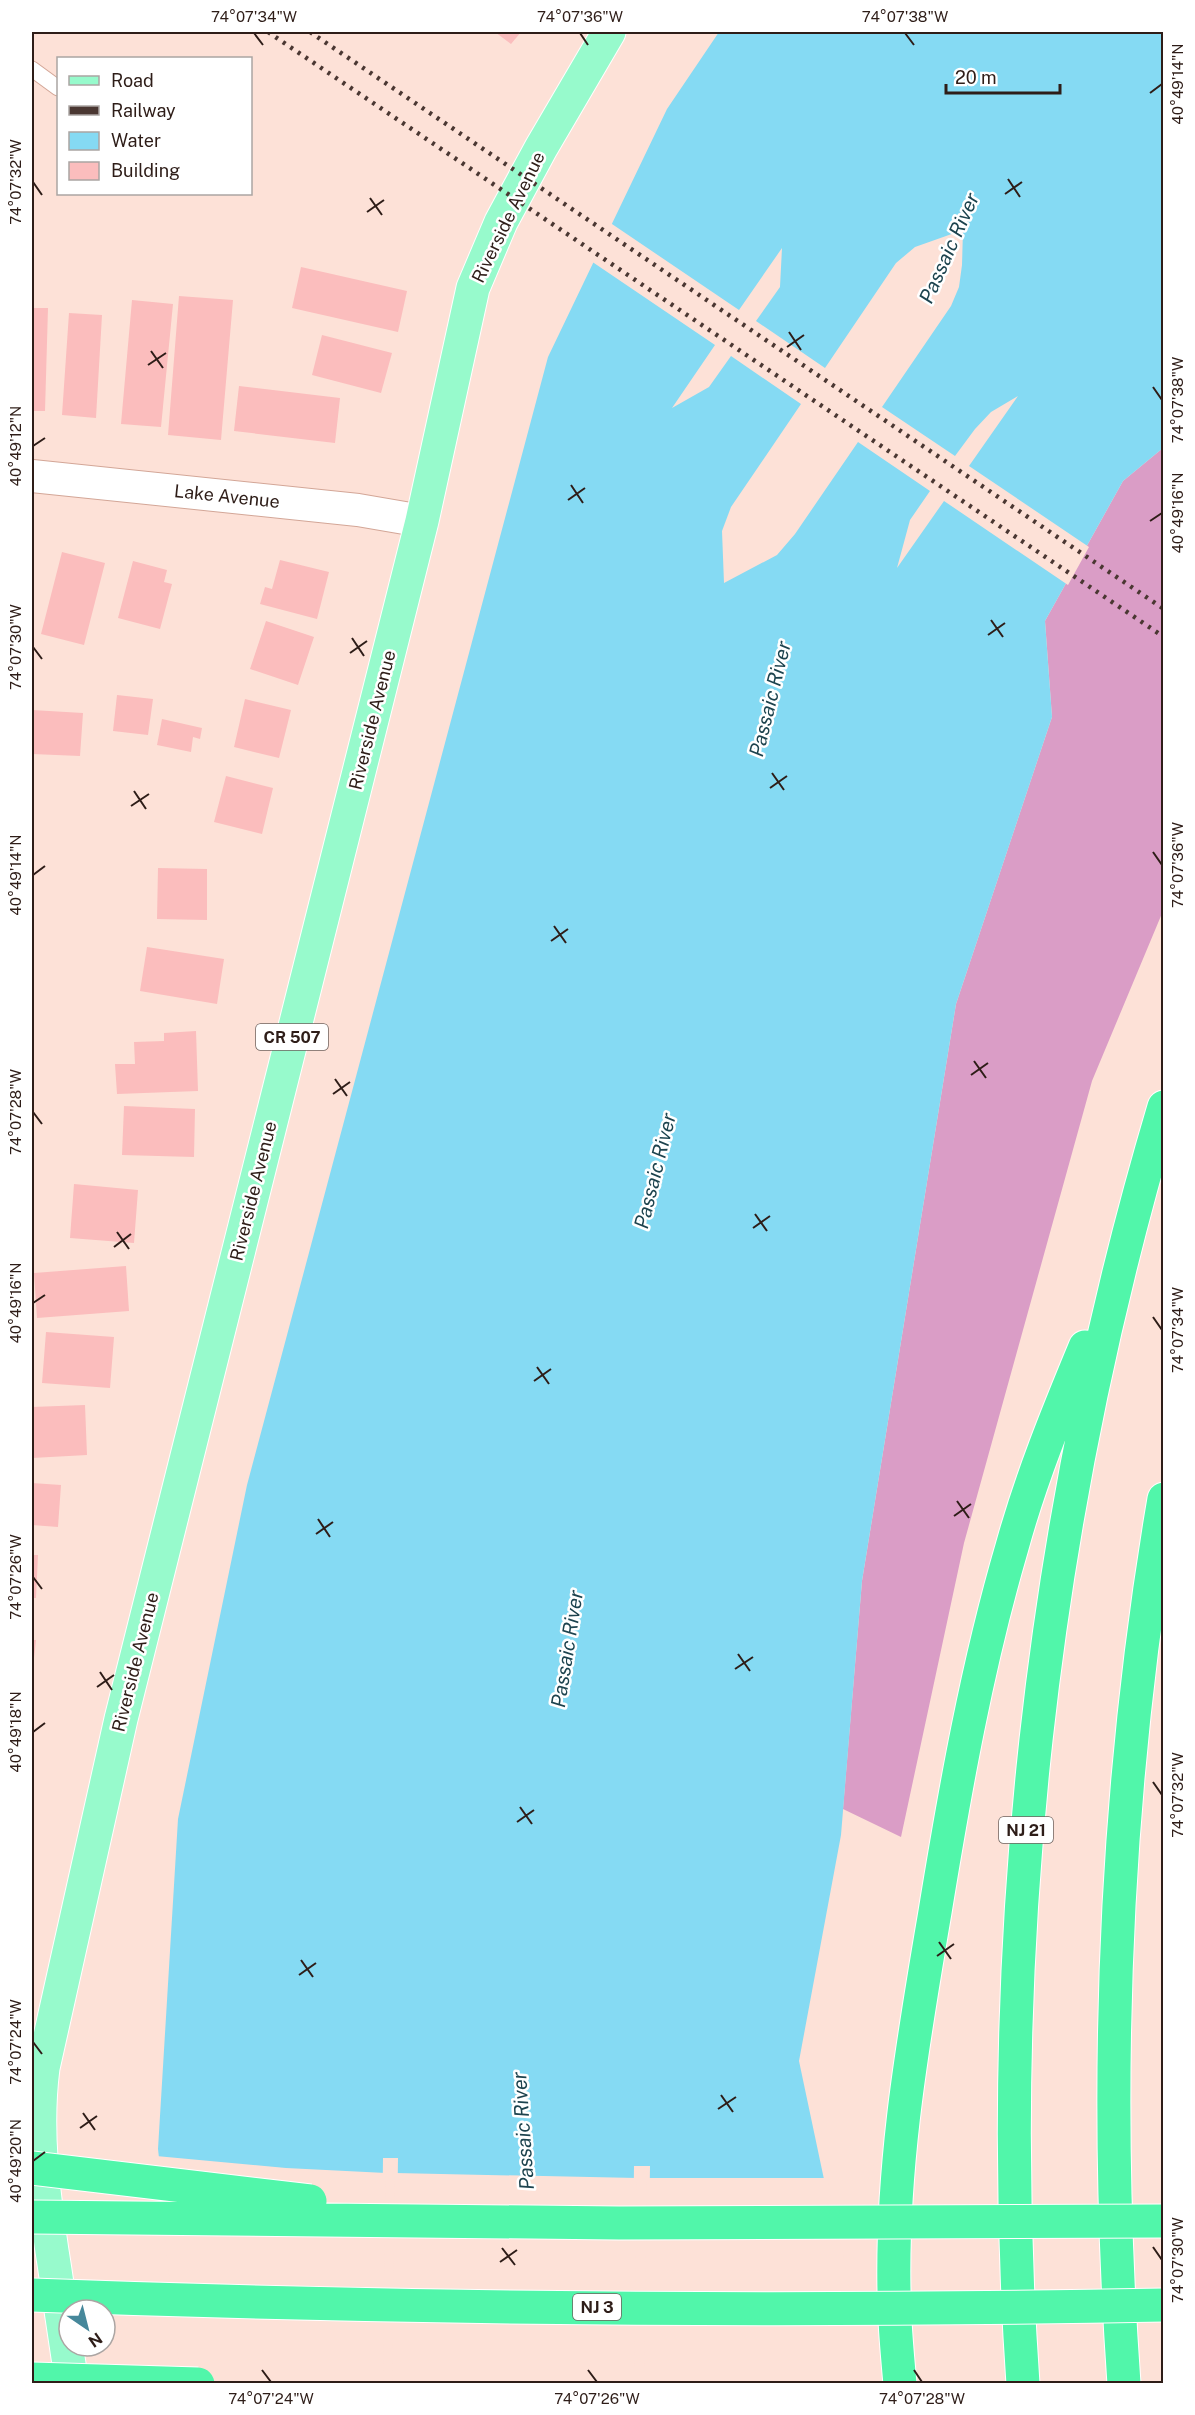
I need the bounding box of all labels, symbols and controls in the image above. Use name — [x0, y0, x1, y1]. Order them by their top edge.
text: 74°07'34"W — [211, 8, 297, 25]
text: 74°07'36"W — [537, 8, 623, 25]
text: 74°07'38"W — [862, 8, 948, 25]
text: 40°49'14"N — [1169, 43, 1186, 125]
legend — [57, 57, 252, 195]
scale bar — [946, 57, 1060, 95]
text: 20 m — [955, 67, 997, 88]
text: Road — [111, 70, 154, 91]
text: Railway — [111, 100, 176, 121]
text: Water — [111, 130, 161, 151]
text: 74°07'32"W — [7, 139, 24, 225]
street label: Riverside Avenue — [467, 148, 549, 286]
text: Building — [111, 160, 180, 181]
water label: Passaic River — [914, 189, 984, 307]
text: 74°07'38"W — [1169, 357, 1186, 443]
text: 40°49'12"N — [7, 406, 24, 486]
text: 40°49'16"N — [1169, 472, 1186, 554]
street label: Lake Avenue — [173, 480, 281, 512]
text: 74°07'30"W — [7, 604, 24, 690]
water label: Passaic River — [744, 638, 796, 759]
street label: Riverside Avenue — [344, 648, 400, 792]
text: 74°07'36"W — [1169, 822, 1186, 908]
text: 40°49'14"N — [7, 834, 24, 916]
road number: CR 507 — [256, 1024, 328, 1050]
text: 74°07'28"W — [7, 1069, 24, 1155]
water label: Passaic River — [629, 1110, 681, 1231]
street label: Riverside Avenue — [225, 1119, 281, 1263]
text: 40°49'16"N — [7, 1262, 24, 1344]
text: 74°07'34"W — [1169, 1287, 1186, 1373]
text: 74°07'26"W — [7, 1534, 24, 1620]
water label: Passaic River — [546, 1588, 588, 1709]
street label: Riverside Avenue — [107, 1590, 163, 1734]
text: 40°49'18"N — [7, 1691, 24, 1773]
text: 74°07'32"W — [1169, 1752, 1186, 1838]
road number: NJ 21 — [999, 1817, 1053, 1843]
text: 74°07'24"W — [7, 1999, 24, 2085]
water label: Passaic River — [507, 2071, 539, 2191]
text: 40°49'20"N — [7, 2119, 24, 2203]
text: 74°07'30"W — [1169, 2217, 1186, 2303]
road number: NJ 3 — [573, 2294, 621, 2320]
north arrow — [57, 2298, 117, 2358]
text: N — [85, 2329, 106, 2351]
text: 74°07'24"W — [228, 2390, 314, 2407]
text: 74°07'26"W — [554, 2390, 640, 2407]
text: 74°07'28"W — [879, 2390, 965, 2407]

